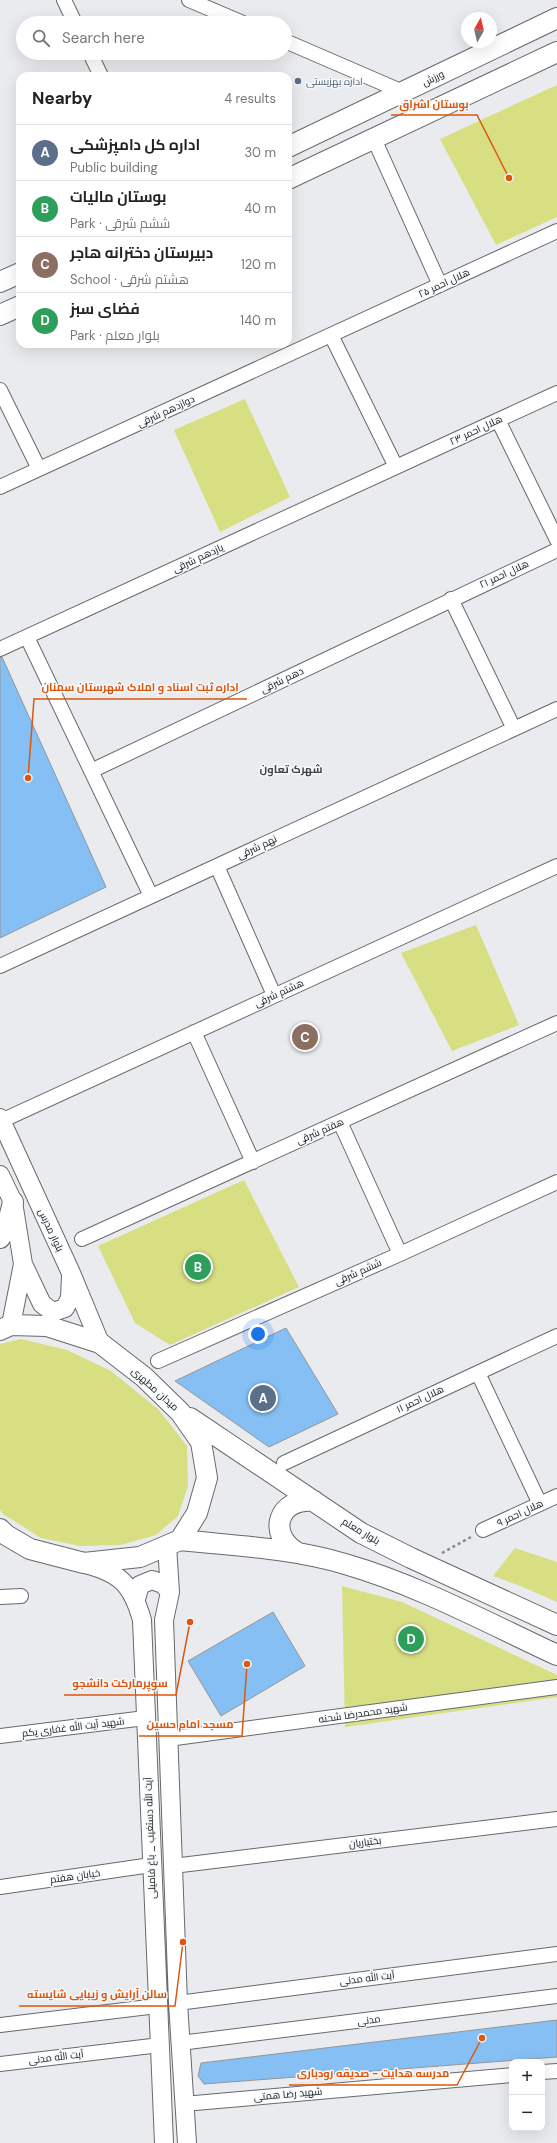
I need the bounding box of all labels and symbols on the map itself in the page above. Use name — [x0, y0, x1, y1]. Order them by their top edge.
north arrow — [461, 12, 497, 48]
street label: ورزش — [420, 67, 446, 89]
place label: اداره بهزیستی — [306, 75, 363, 88]
marker: اداره بهزیستی — [293, 76, 303, 86]
callout: بوستان اشراق — [391, 92, 477, 115]
text: بوستان اشراق — [399, 97, 469, 112]
street label: هلال احمر ۲۵ — [416, 265, 472, 301]
street label: دوازدهم شرقی — [135, 392, 197, 431]
street label: هلال احمر ۲۳ — [448, 412, 504, 448]
street label: یازدهم شرقی — [171, 540, 226, 576]
street label: هلال احمر ۲۱ — [477, 557, 531, 591]
street label: دهم شرقی — [258, 664, 306, 697]
callout: اداره ثبت اسناد و املاک شهرستان سمنان — [34, 676, 247, 699]
text: اداره ثبت اسناد و املاک شهرستان سمنان — [41, 680, 239, 695]
district label: شهرک تعاون — [260, 762, 322, 777]
street label: نهم شرقی — [235, 832, 279, 863]
street label: هشتم شرقی — [252, 976, 306, 1011]
pin: C — [292, 1022, 318, 1052]
street label: هفتم شرقی — [294, 1115, 346, 1148]
street label: بلوار مدرس — [35, 1206, 67, 1254]
pin: B — [185, 1252, 211, 1282]
street label: ششم شرقی — [332, 1256, 384, 1289]
your location — [248, 1324, 268, 1344]
street label: میدان مطهری — [129, 1364, 181, 1414]
street label: هلال احمر ۱۱ — [394, 1382, 446, 1416]
pin: A — [250, 1383, 276, 1413]
street label: هلال احمر ۹ — [495, 1497, 545, 1529]
street label: بلوار معلم — [339, 1515, 382, 1548]
pin: D — [398, 1624, 424, 1654]
callout: سوپرمارکت دانشجو — [64, 1672, 176, 1695]
text: سوپرمارکت دانشجو — [72, 1676, 168, 1692]
street label: شهید محمدرضا شحنه — [318, 1700, 408, 1726]
street label: شهید آیت الله غفاری یکم — [21, 1713, 125, 1741]
callout: مسجد امام حسین — [139, 1713, 242, 1736]
text: مسجد امام حسین — [147, 1717, 233, 1732]
street label: آیت الله دستغیب _ باغ فامیلی — [140, 1777, 159, 1899]
street label: بختیاریان — [348, 1834, 382, 1850]
street label: خیابان هفتم — [49, 1866, 101, 1887]
street label: آیت الله مدنی — [339, 1967, 396, 1988]
callout: سالن آرایش و زیبایی شایسته — [19, 1983, 175, 2006]
text: سالن آرایش و زیبایی شایسته — [27, 1987, 167, 2002]
street label: مدنی — [357, 2012, 381, 2028]
street label: آیت الله مدنی — [28, 2046, 85, 2067]
callout: مدرسه هدایت - صدیقه رودباری — [289, 2062, 457, 2085]
text: مدرسه هدایت - صدیقه رودباری — [297, 2066, 449, 2081]
street label: شهید رضا همتی — [253, 2085, 323, 2103]

